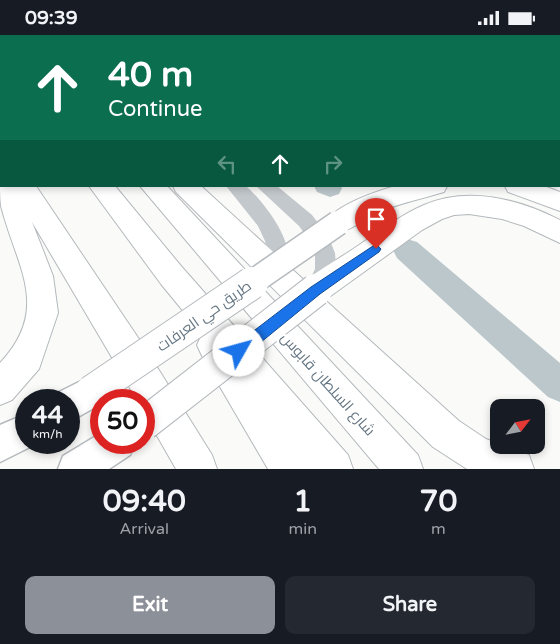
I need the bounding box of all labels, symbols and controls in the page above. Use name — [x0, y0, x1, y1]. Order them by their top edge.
text: 09:39 — [25, 7, 78, 29]
text: 40 m — [108, 54, 193, 96]
icon: ahead — [25, 55, 90, 120]
text: Continue — [108, 96, 203, 122]
icon: left — [213, 150, 241, 178]
icon: ahead — [266, 150, 294, 178]
icon: right — [319, 150, 347, 178]
pin — [355, 198, 397, 249]
icon: arrive — [362, 205, 390, 233]
street label: طريق حي العرفات — [153, 277, 256, 358]
position arrow — [212, 324, 264, 376]
street label: شارع السلطان قابوس — [275, 329, 379, 441]
speed limit sign: 50 — [90, 389, 155, 454]
north arrow — [490, 399, 545, 454]
map controls — [490, 399, 545, 454]
text: 44 — [32, 400, 63, 430]
text: km/h — [32, 427, 63, 441]
text: 09:40 — [103, 483, 186, 520]
text: 1 — [293, 483, 312, 520]
text: 70 — [420, 483, 457, 520]
text: Arrival — [120, 519, 169, 539]
text: min — [289, 519, 317, 539]
text: m — [431, 519, 446, 539]
button: Exit — [25, 576, 275, 634]
button: Share — [285, 576, 535, 634]

